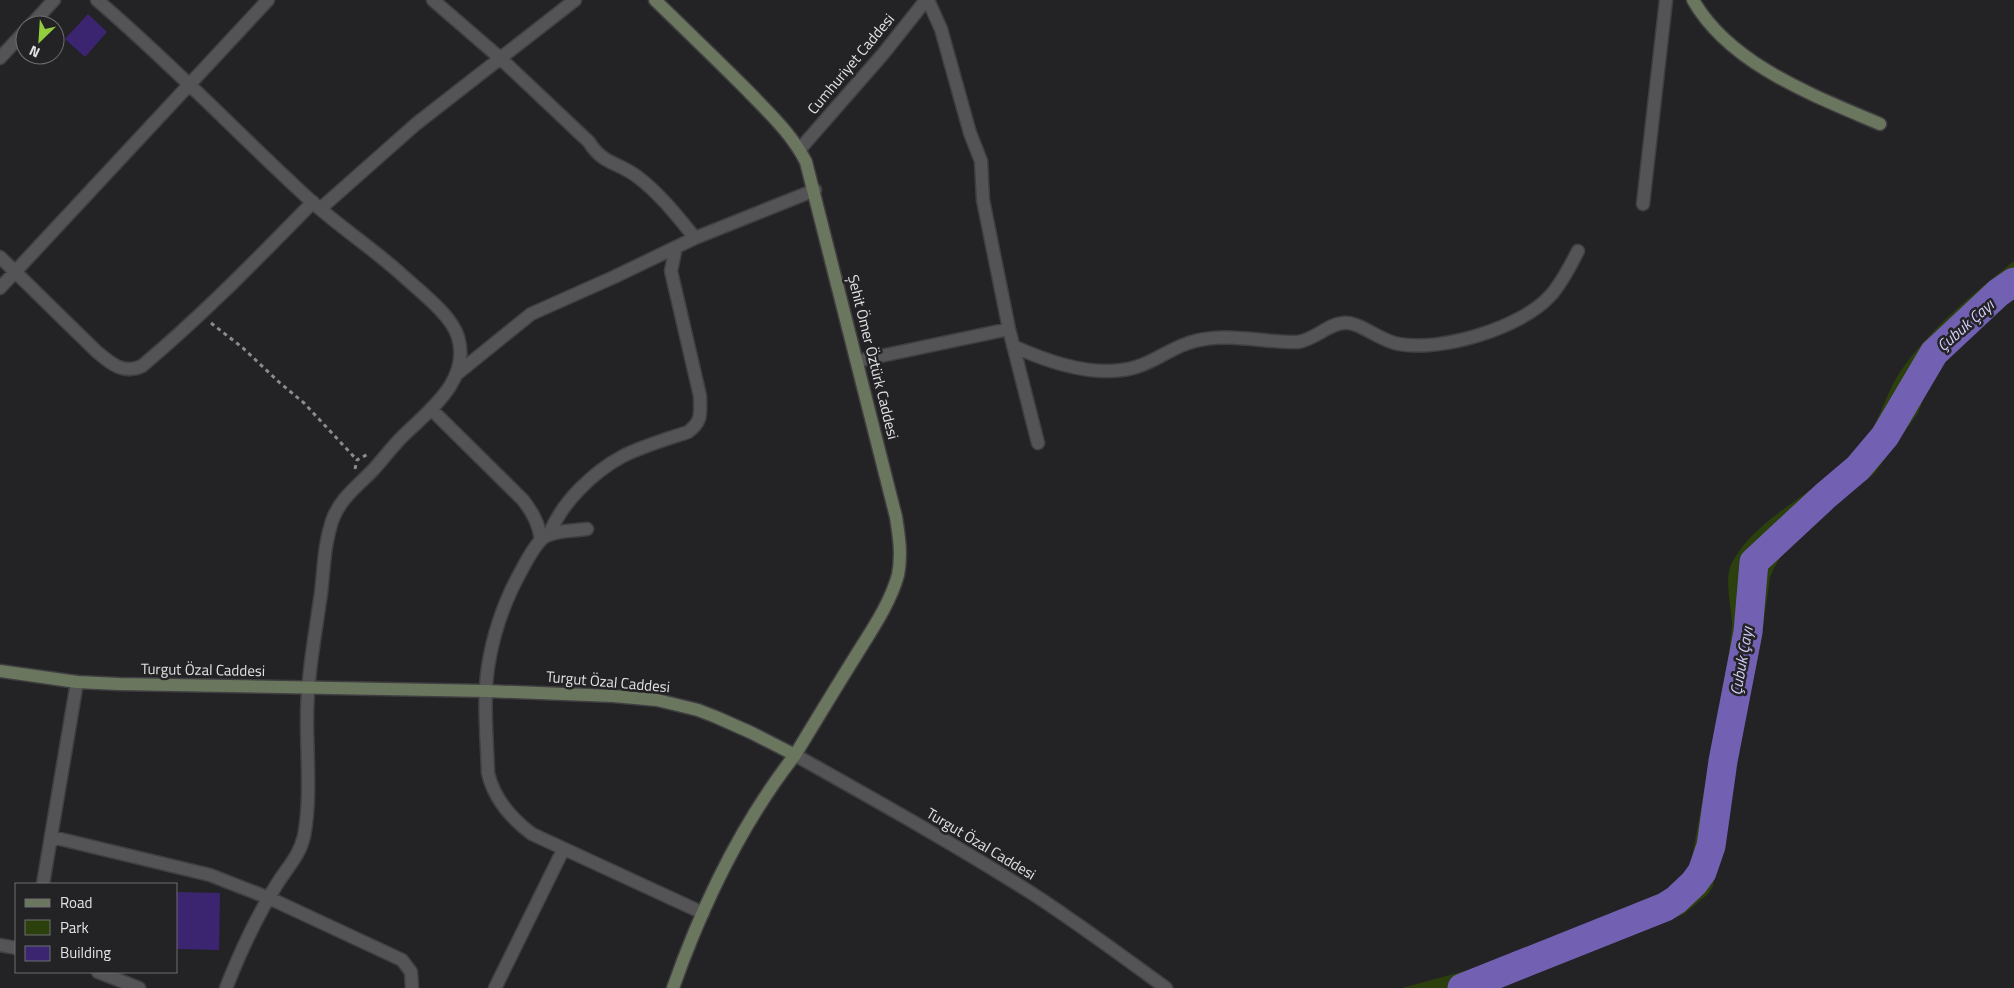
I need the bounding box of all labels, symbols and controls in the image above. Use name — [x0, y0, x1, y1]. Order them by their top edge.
street label: Cumhuriyet Caddesi — [801, 8, 900, 119]
north arrow — [15, 15, 65, 65]
text: N — [25, 41, 43, 64]
street label: Şehit Ömer Öztürk Caddesi — [842, 272, 905, 442]
water label: Çubuk Çayı — [1931, 292, 2000, 357]
water label: Çubuk Çayı — [1723, 623, 1759, 697]
street label: Turgut Özal Caddesi — [141, 657, 265, 682]
street label: Turgut Özal Caddesi — [545, 665, 671, 698]
street label: Turgut Özal Caddesi — [922, 802, 1040, 885]
legend — [15, 883, 178, 973]
text: Road — [60, 891, 92, 914]
text: Park — [60, 916, 89, 939]
text: Building — [60, 941, 111, 964]

